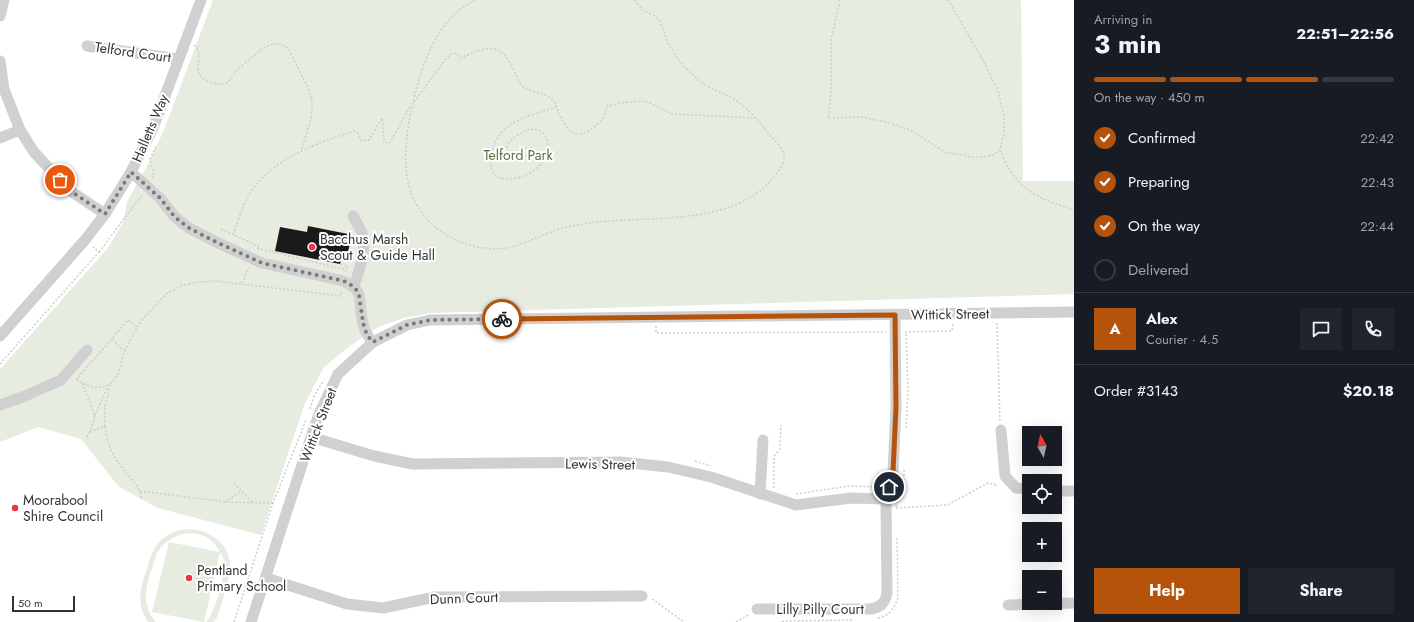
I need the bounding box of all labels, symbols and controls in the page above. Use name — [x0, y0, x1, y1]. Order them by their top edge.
text: Arriving in — [1094, 10, 1152, 29]
text: 22:51–22:56 — [1296, 23, 1394, 45]
text: 3 min — [1094, 25, 1161, 63]
street label: Telford Court — [94, 37, 173, 67]
text: On the way · 450 m — [1094, 88, 1205, 107]
street label: Halletts Way — [127, 90, 174, 165]
icon: check — [1094, 127, 1116, 149]
text: Confirmed — [1128, 127, 1196, 149]
text: 22:42 — [1360, 129, 1394, 148]
park label: Telford Park — [483, 145, 553, 165]
pin — [43, 163, 77, 197]
icon: bag — [49, 169, 71, 191]
icon: check — [1094, 171, 1116, 193]
text: Preparing — [1128, 171, 1190, 193]
text: 22:43 — [1361, 173, 1394, 192]
icon: check — [1094, 215, 1116, 237]
text: On the way — [1128, 215, 1200, 237]
text: 22:44 — [1360, 217, 1394, 236]
place label: Bacchus Marsh Scout & Guide Hall — [320, 229, 435, 265]
marker: Bacchus Marsh Scout & Guide Hall — [307, 242, 317, 252]
text: Delivered — [1128, 259, 1189, 281]
courier — [482, 299, 522, 339]
street label: Wittick Street — [911, 303, 990, 325]
icon: bike — [491, 308, 513, 330]
text: Alex — [1146, 308, 1177, 330]
button: chat — [1300, 308, 1342, 350]
button: phone — [1352, 308, 1394, 350]
text: A — [1109, 318, 1121, 340]
text: Courier · 4.5 — [1146, 330, 1218, 349]
text: Order #3143 — [1094, 380, 1178, 402]
text: $20.18 — [1343, 380, 1394, 402]
street label: Wittick Street — [295, 384, 342, 465]
north arrow — [1022, 426, 1062, 466]
map controls — [1022, 426, 1062, 610]
street label: Lewis Street — [565, 453, 636, 475]
pin — [872, 470, 906, 504]
button: locate — [1022, 474, 1062, 514]
icon: home — [878, 476, 900, 498]
place label: Moorabool Shire Council — [23, 490, 103, 526]
marker: Moorabool Shire Council — [10, 503, 20, 513]
button: + — [1022, 522, 1062, 562]
place label: Pentland Primary School — [197, 560, 286, 596]
button: Help — [1094, 568, 1240, 614]
button: Share — [1248, 568, 1394, 614]
button: − — [1022, 570, 1062, 610]
marker: Pentland Primary School — [184, 573, 194, 583]
street label: Dunn Court — [429, 587, 499, 609]
scale bar — [12, 594, 75, 613]
text: 50 m — [18, 595, 43, 611]
street label: Lilly Pilly Court — [776, 599, 864, 619]

